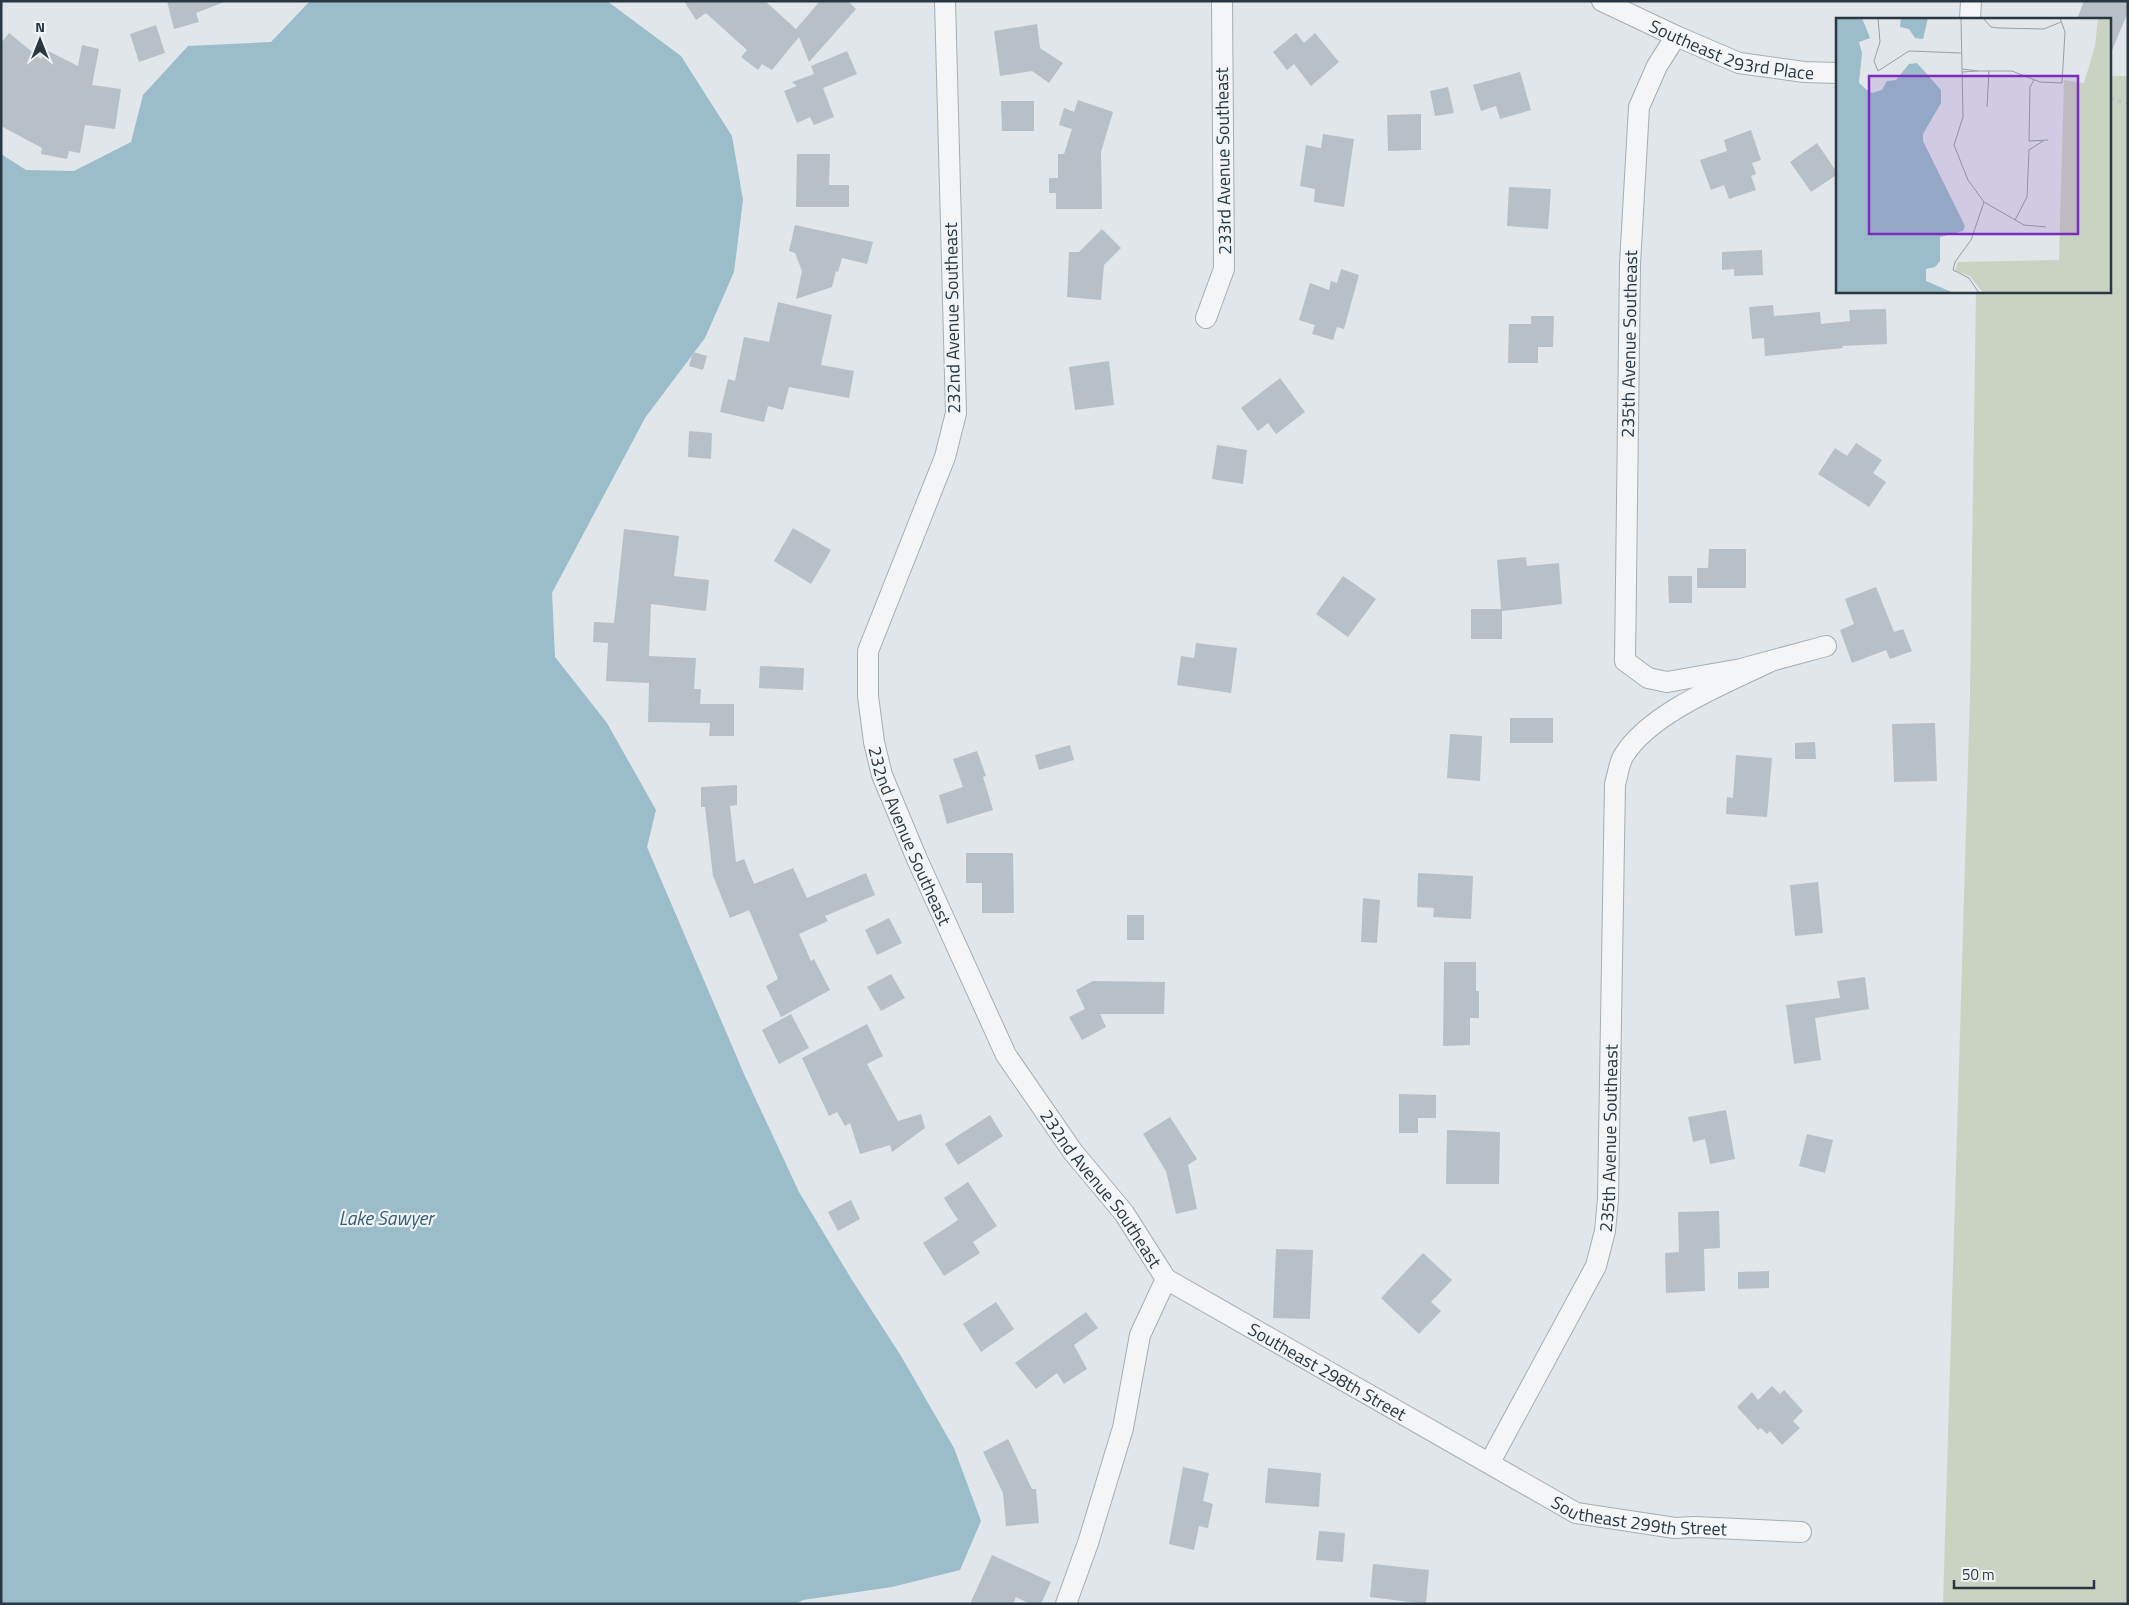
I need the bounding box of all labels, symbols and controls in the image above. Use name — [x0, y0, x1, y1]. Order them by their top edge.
street label: Southeast 293rd Place — [1645, 12, 1814, 86]
north arrow — [15, 15, 65, 65]
text: N — [35, 16, 45, 37]
inset map — [1836, 18, 2112, 292]
street label: 233rd Avenue Southeast — [1208, 66, 1238, 255]
street label: 232nd Avenue Southeast — [937, 221, 967, 414]
street label: 235th Avenue Southeast — [1614, 249, 1644, 438]
street label: 232nd Avenue Southeast — [862, 743, 959, 930]
street label: 235th Avenue Southeast — [1591, 1043, 1624, 1233]
street label: 232nd Avenue Southeast — [1034, 1104, 1169, 1274]
water label: Lake Sawyer — [339, 1203, 435, 1232]
street label: Southeast 298th Street — [1243, 1315, 1412, 1427]
street label: Southeast 299th Street — [1547, 1488, 1728, 1542]
scale bar — [1954, 1558, 2094, 1590]
text: 50 m — [1962, 1563, 1995, 1586]

